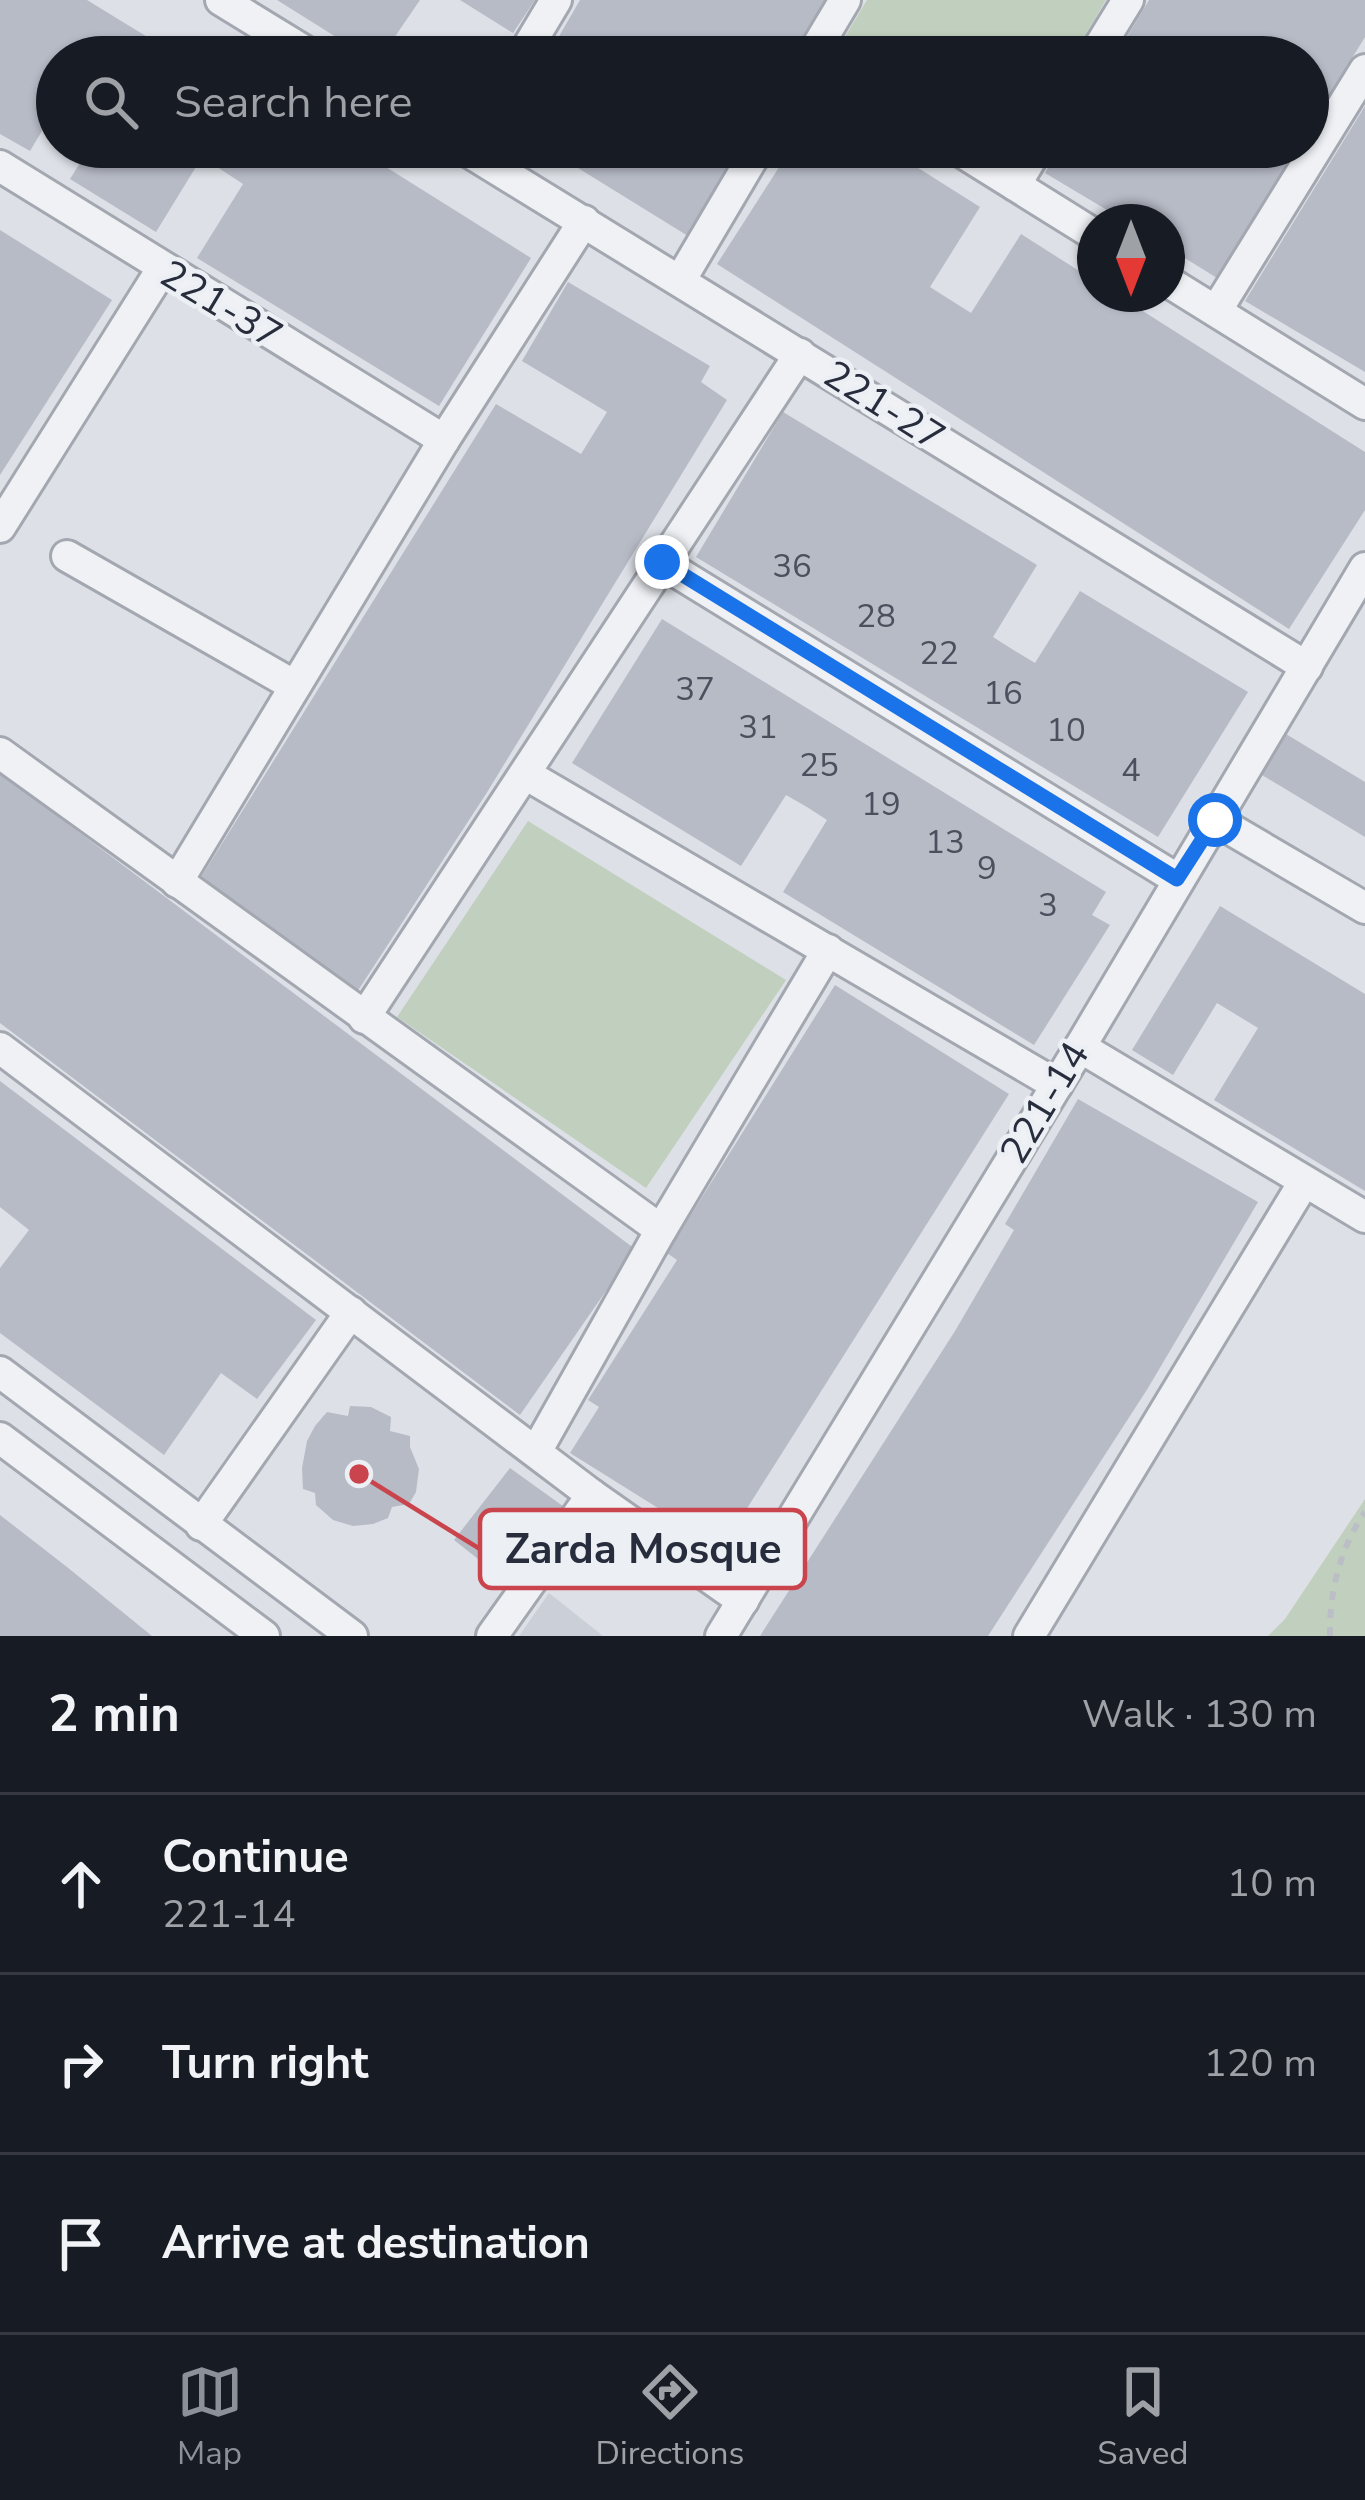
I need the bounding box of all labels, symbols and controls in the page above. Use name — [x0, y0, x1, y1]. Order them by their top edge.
search box — [36, 36, 1329, 168]
icon: search — [78, 69, 144, 135]
text: Search here — [174, 72, 413, 133]
north arrow — [1077, 204, 1185, 312]
street label: 221-37 — [150, 248, 292, 362]
street label: 221-27 — [813, 348, 955, 464]
route end — [635, 535, 689, 589]
house number: 36 — [772, 544, 812, 589]
house number: 28 — [856, 594, 896, 639]
house number: 22 — [919, 631, 959, 676]
house number: 37 — [675, 667, 715, 712]
house number: 16 — [983, 671, 1023, 716]
house number: 31 — [738, 705, 778, 750]
house number: 10 — [1046, 708, 1086, 753]
house number: 25 — [799, 743, 839, 788]
house number: 4 — [1121, 748, 1141, 793]
house number: 19 — [861, 782, 901, 827]
route start — [1188, 793, 1242, 847]
house number: 13 — [925, 820, 965, 865]
house number: 9 — [977, 846, 997, 891]
house number: 3 — [1038, 883, 1058, 928]
street label: 221-14 — [988, 1032, 1102, 1174]
callout: Zarda Mosque — [480, 1510, 805, 1588]
text: Zarda Mosque — [504, 1521, 782, 1578]
text: 2 min — [48, 1679, 180, 1749]
text: Walk · 130 m — [1082, 1688, 1317, 1741]
text: Continue — [162, 1827, 349, 1888]
icon: ahead — [48, 1851, 114, 1917]
text: 10 m — [1227, 1857, 1317, 1910]
text: 221-14 — [162, 1888, 296, 1941]
icon: right — [48, 2031, 114, 2097]
text: Turn right — [162, 2033, 369, 2094]
text: 120 m — [1203, 2037, 1317, 2090]
icon: arrive — [48, 2211, 114, 2277]
text: Arrive at destination — [162, 2213, 590, 2274]
tab: Map — [177, 2359, 243, 2476]
tab: Directions — [596, 2359, 744, 2476]
tab: Saved — [1097, 2359, 1188, 2476]

